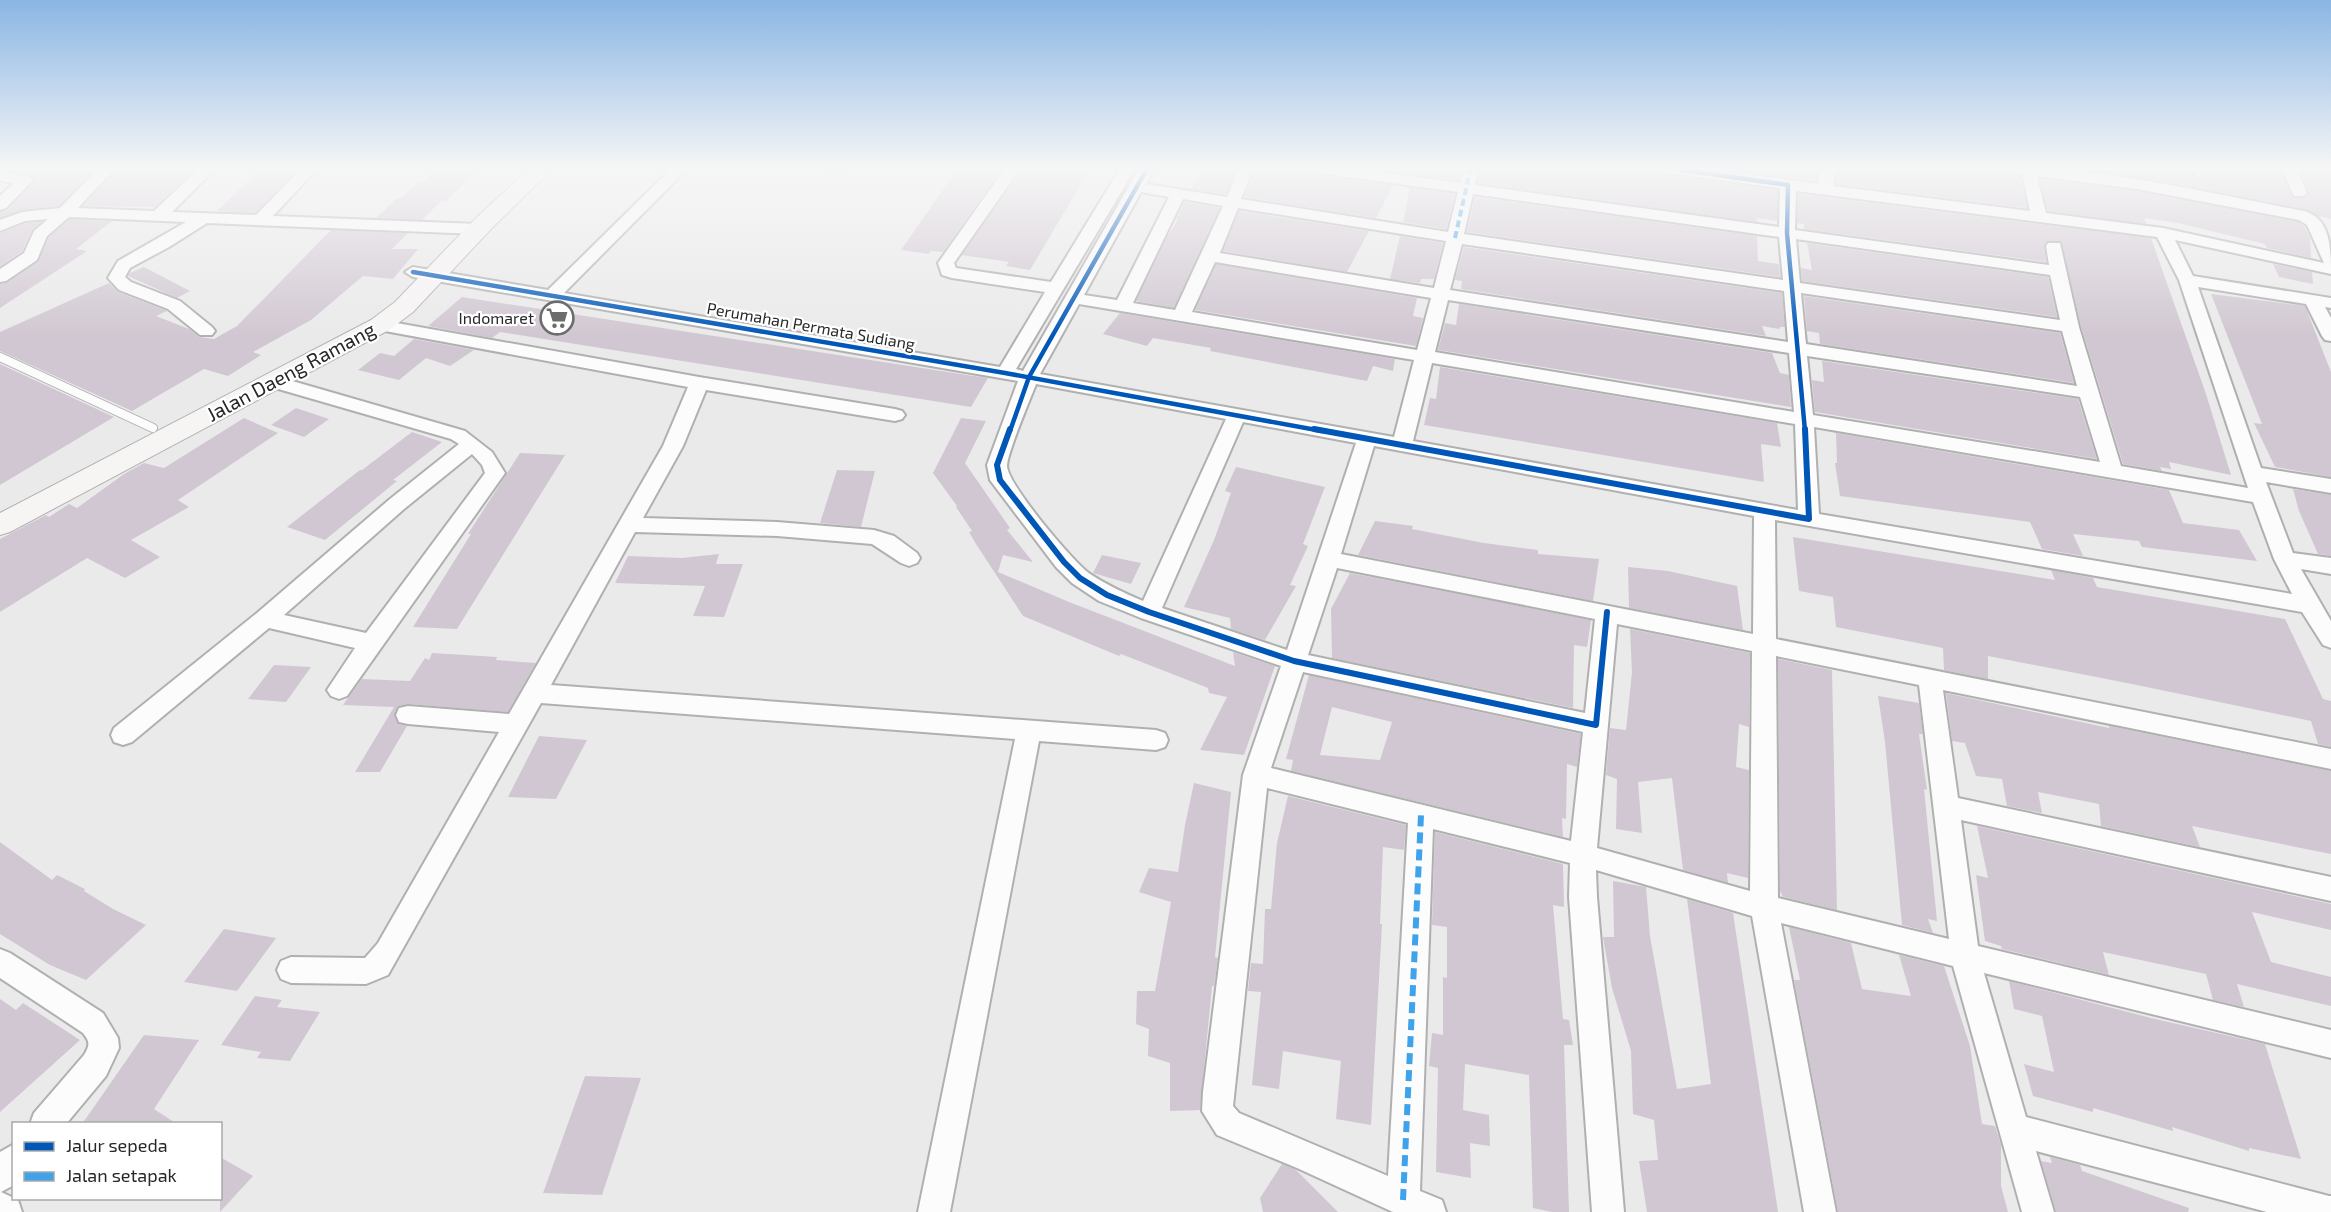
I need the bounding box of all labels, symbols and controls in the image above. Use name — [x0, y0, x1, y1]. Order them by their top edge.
street label: Perumahan Permata Sudiang — [706, 298, 917, 353]
supermarket icon: Indomaret — [539, 300, 575, 336]
place label: Indomaret — [459, 308, 534, 327]
street label: Jalan Daeng Ramang — [202, 316, 379, 426]
legend — [12, 1122, 222, 1200]
text: Jalur sepeda — [66, 1134, 168, 1156]
text: Jalan setapak — [66, 1164, 177, 1186]

